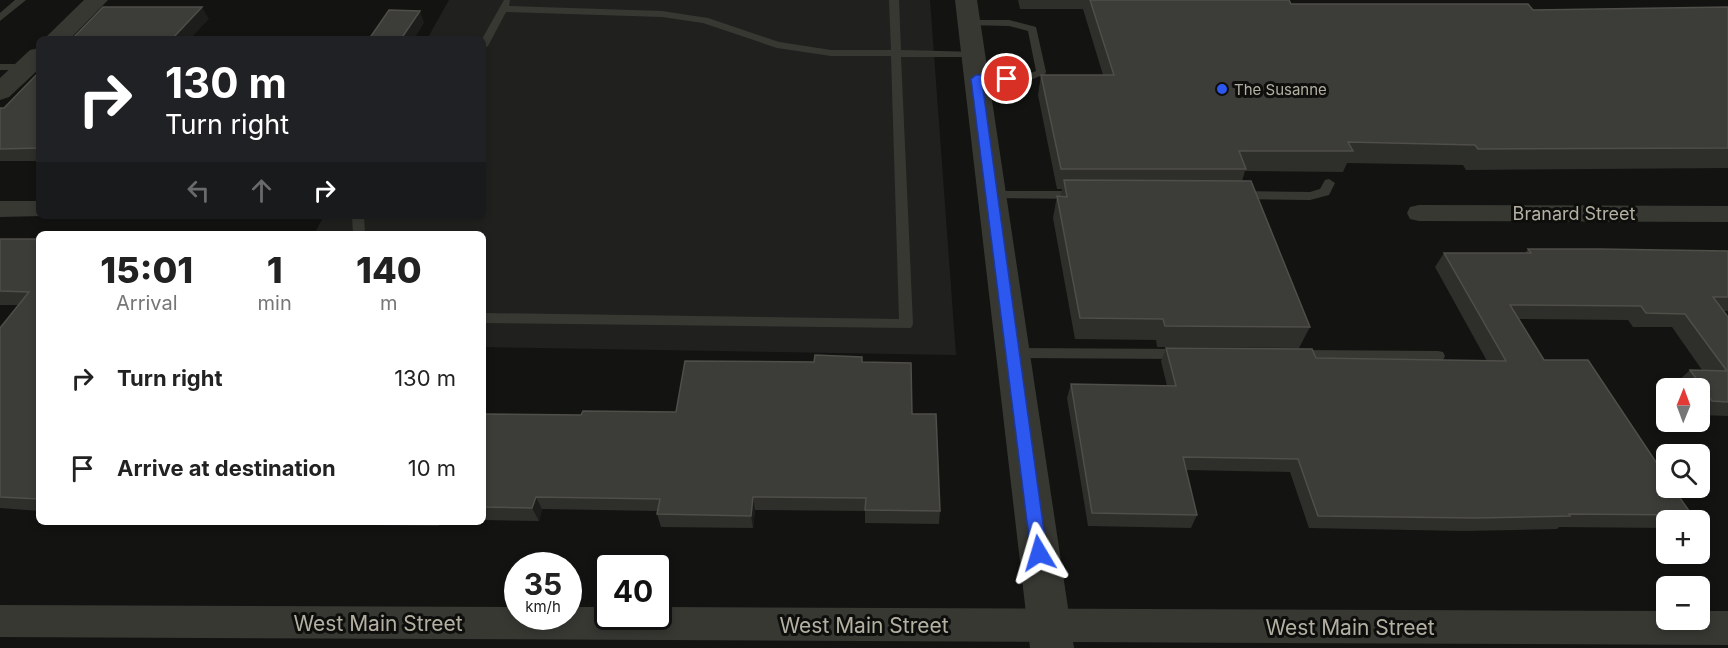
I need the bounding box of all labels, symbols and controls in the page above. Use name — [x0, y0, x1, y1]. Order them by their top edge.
pin — [981, 53, 1032, 104]
text: 130 m — [165, 57, 287, 108]
icon: right — [66, 60, 144, 138]
icon: arrive — [990, 62, 1023, 95]
place label: The Susanne — [1234, 80, 1327, 99]
marker: The Susanne — [1215, 82, 1229, 96]
text: Turn right — [165, 108, 289, 141]
icon: left — [182, 174, 215, 207]
icon: ahead — [245, 174, 278, 207]
icon: right — [308, 174, 341, 207]
street label: Branard Street — [1513, 203, 1635, 224]
text: 15:01 — [100, 248, 193, 292]
text: 1 — [267, 248, 283, 292]
text: 140 — [356, 248, 422, 292]
text: Arrival — [116, 291, 178, 315]
text: min — [258, 291, 292, 315]
text: m — [380, 291, 398, 315]
icon: right — [66, 362, 99, 395]
text: Turn right — [117, 365, 223, 391]
text: 130 m — [394, 365, 456, 391]
north arrow — [1656, 378, 1710, 432]
map controls — [1656, 378, 1710, 630]
button: search — [1656, 444, 1710, 498]
icon: arrive — [66, 452, 99, 485]
text: Arrive at destination — [117, 455, 336, 481]
text: 10 m — [408, 455, 456, 481]
button: + — [1656, 510, 1710, 564]
position arrow — [1007, 521, 1071, 585]
speed limit sign: 40 — [594, 552, 672, 630]
text: 35 — [524, 566, 562, 602]
button: − — [1656, 576, 1710, 630]
text: km/h — [525, 597, 561, 616]
street label: West Main Street — [293, 611, 463, 636]
street label: West Main Street — [779, 613, 949, 638]
street label: West Main Street — [1265, 615, 1435, 640]

